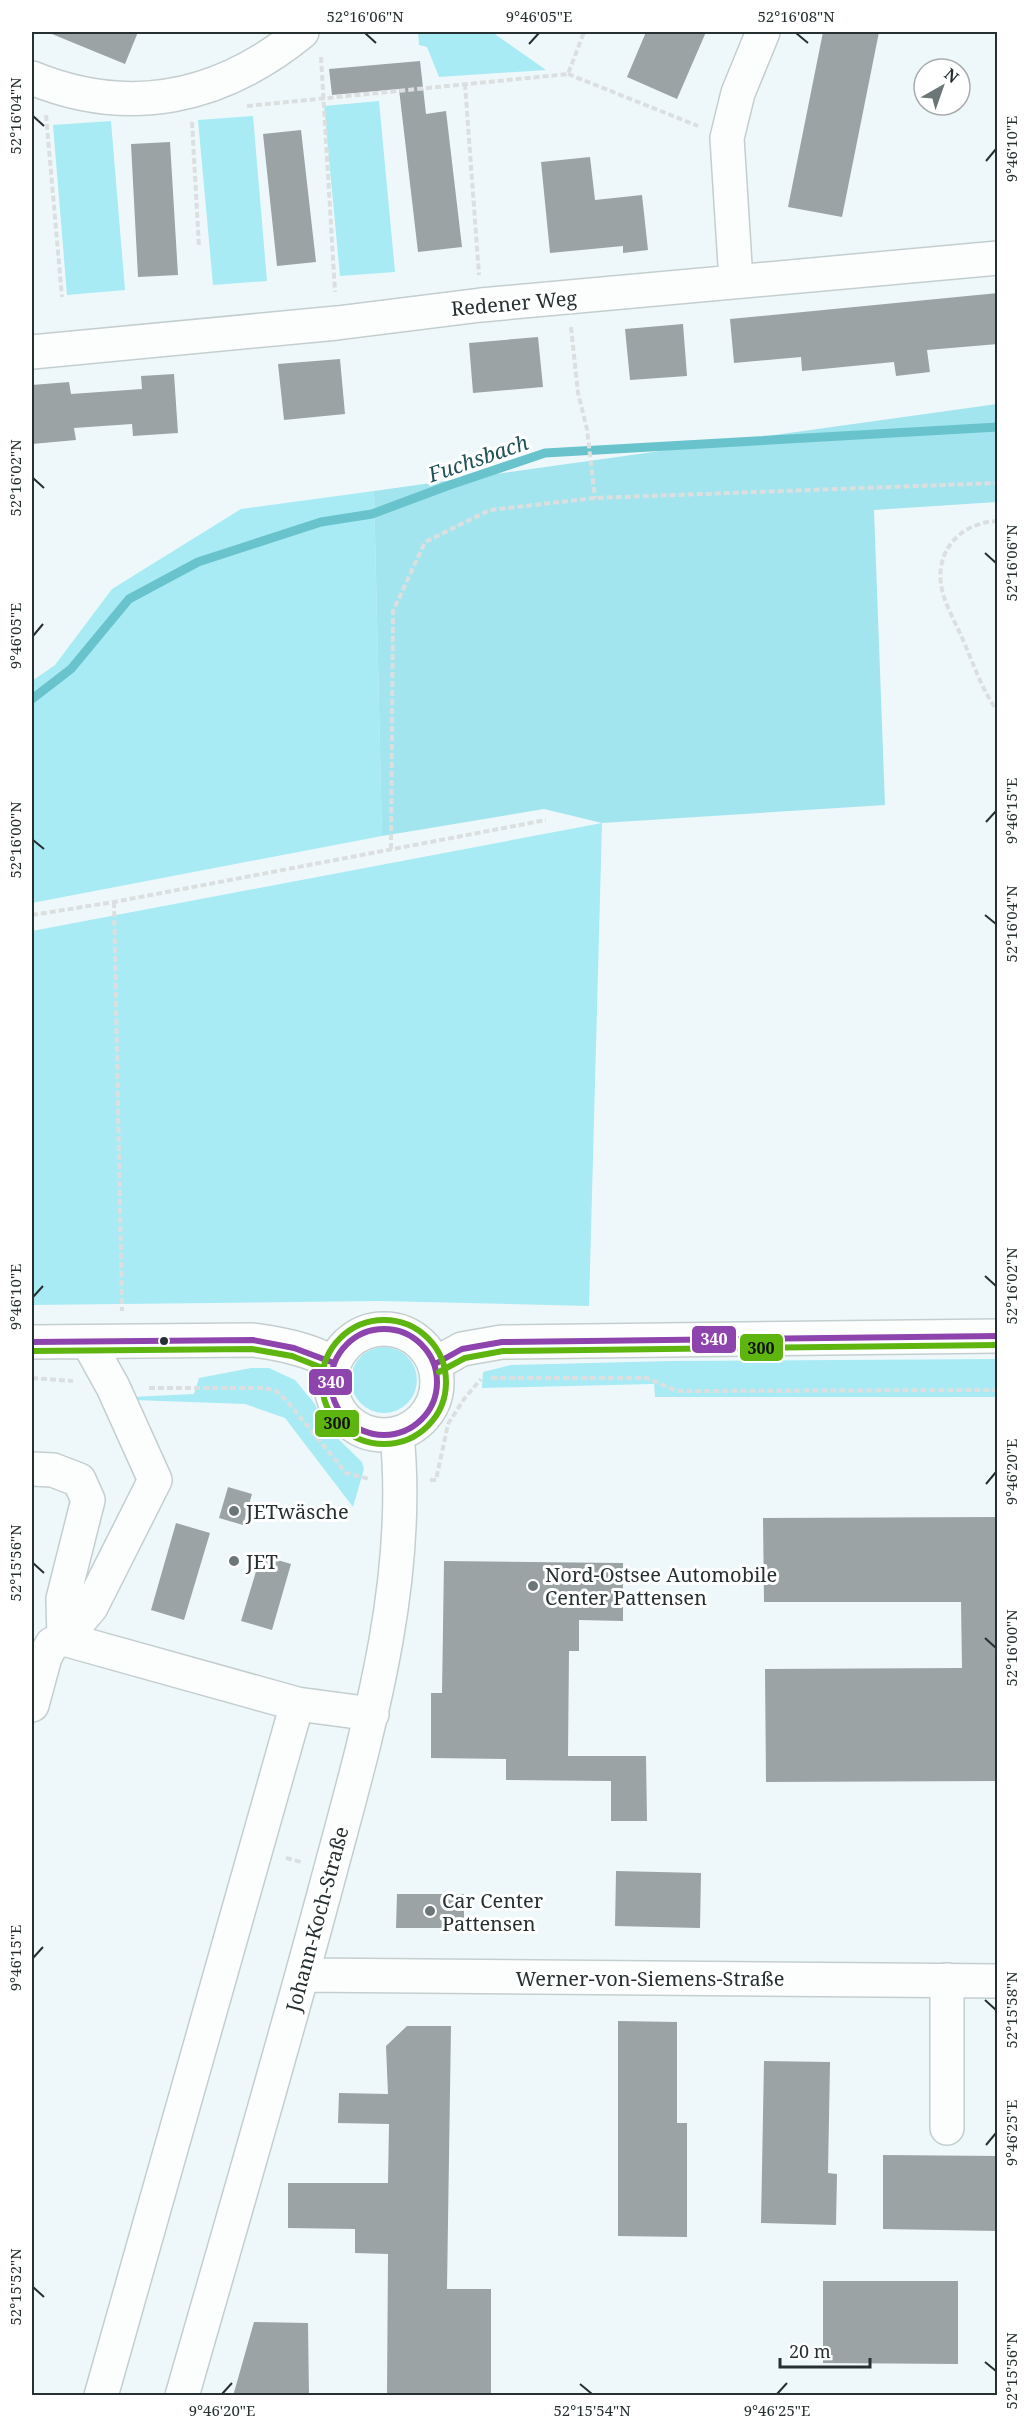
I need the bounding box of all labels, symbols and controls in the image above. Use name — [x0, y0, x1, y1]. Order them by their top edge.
text: 52°16'06"N — [326, 6, 404, 26]
text: 9°46'05"E — [506, 6, 572, 26]
text: 52°16'08"N — [757, 6, 835, 26]
north arrow — [912, 57, 972, 117]
text: N — [940, 63, 964, 88]
text: 52°16'04"N — [5, 77, 25, 155]
text: 9°46'10"E — [1001, 116, 1021, 182]
street label: Redener Weg — [450, 284, 578, 322]
water label: Fuchsbach — [423, 428, 532, 489]
text: 52°16'02"N — [5, 439, 25, 517]
text: 52°16'06"N — [1001, 524, 1021, 602]
text: 9°46'05"E — [5, 603, 25, 669]
text: 9°46'15"E — [1001, 778, 1021, 844]
text: 52°16'00"N — [5, 801, 25, 879]
text: 52°16'04"N — [1001, 885, 1021, 963]
text: 52°16'02"N — [1001, 1247, 1021, 1325]
text: 9°46'10"E — [5, 1264, 25, 1330]
line badge: 340 — [691, 1325, 737, 1354]
text: 340 — [700, 1328, 728, 1350]
line badge: 300 — [739, 1333, 784, 1362]
unlabelled marker — [158, 1335, 170, 1347]
text: 300 — [747, 1337, 775, 1359]
line badge: 340 — [308, 1368, 353, 1396]
text: 340 — [317, 1371, 345, 1393]
line badge: 300 — [314, 1409, 360, 1438]
text: 300 — [323, 1412, 351, 1434]
text: 9°46'20"E — [1001, 1439, 1021, 1505]
place label: JETwäsche — [245, 1498, 349, 1525]
marker: JETwäsche — [227, 1504, 241, 1518]
text: 52°15'56"N — [5, 1524, 25, 1602]
place label: JET — [245, 1548, 278, 1575]
marker: JET — [227, 1554, 241, 1568]
place label: Nord-Ostsee Automobile Center Pattensen — [545, 1561, 777, 1611]
marker: Nord-Ostsee Automobile Center Pattensen — [526, 1579, 540, 1593]
text: 52°16'00"N — [1001, 1609, 1021, 1687]
street label: Johann-Koch-Straße — [279, 1824, 355, 2015]
place label: Car Center Pattensen — [442, 1887, 544, 1937]
marker: Car Center Pattensen — [423, 1904, 437, 1918]
text: 9°46'15"E — [5, 1925, 25, 1991]
street label: Werner-von-Siemens-Straße — [516, 1965, 784, 1992]
text: 52°15'58"N — [1001, 1971, 1021, 2049]
text: 9°46'25"E — [1001, 2100, 1021, 2166]
text: 52°15'52"N — [5, 2248, 25, 2326]
scale bar — [780, 2331, 870, 2369]
text: 52°15'56"N — [1001, 2332, 1021, 2410]
text: 20 m — [789, 2339, 831, 2363]
text: 9°46'20"E — [189, 2400, 255, 2420]
text: 52°15'54"N — [553, 2400, 631, 2420]
text: 9°46'25"E — [744, 2400, 810, 2420]

